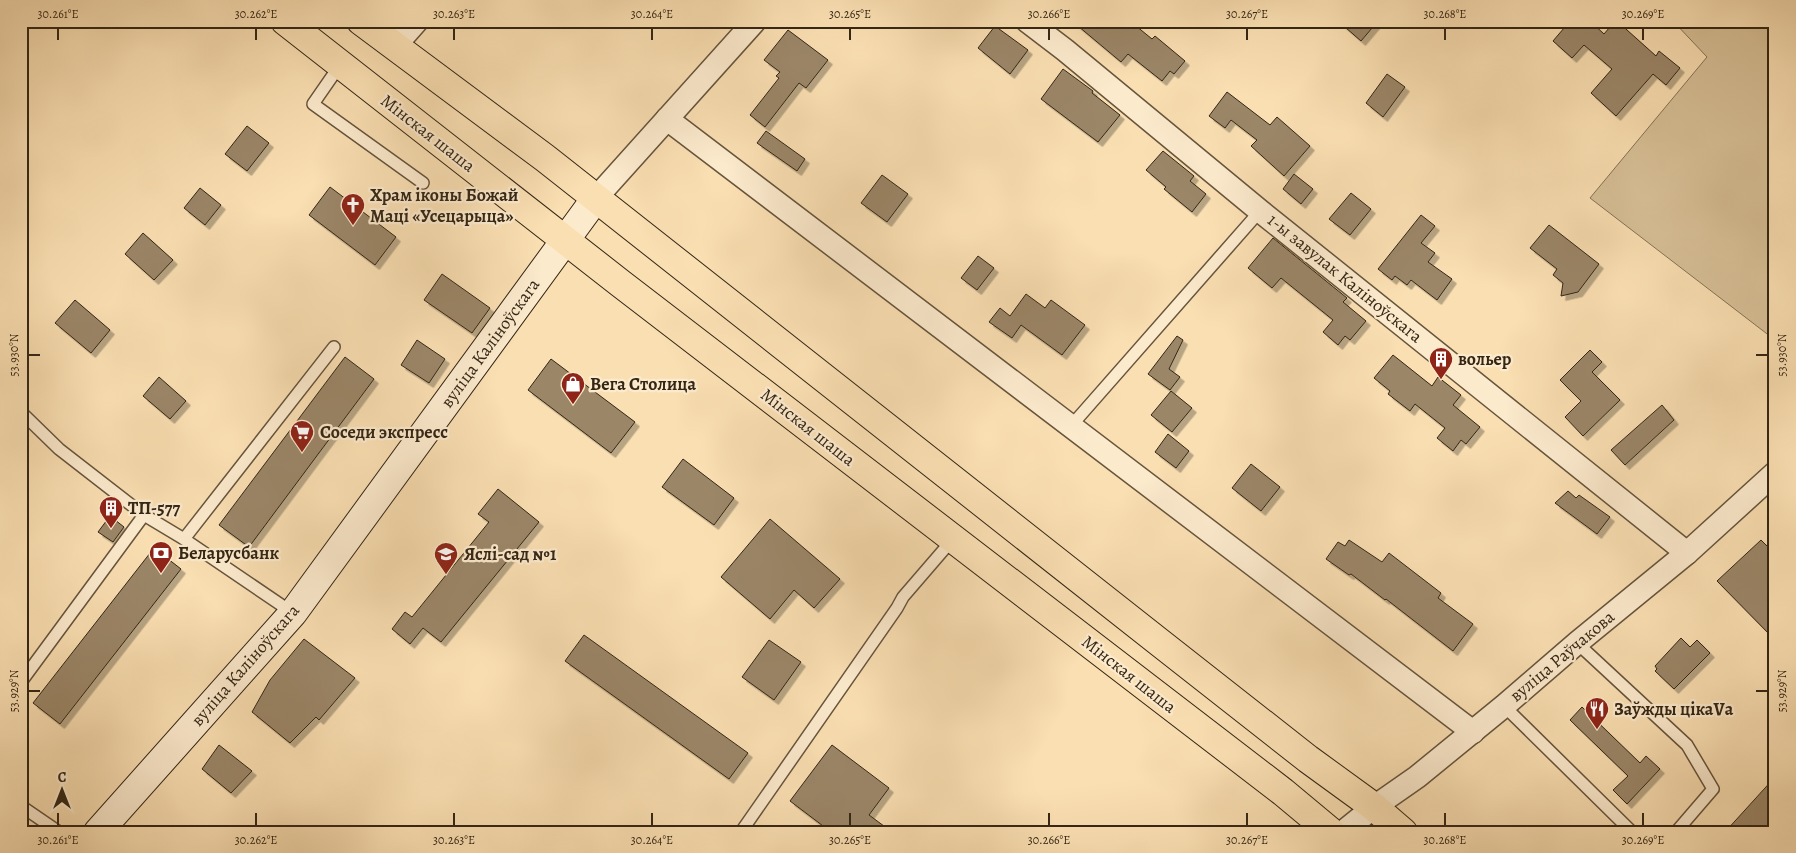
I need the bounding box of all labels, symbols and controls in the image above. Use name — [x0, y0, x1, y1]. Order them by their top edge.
text: 30.261°E — [37, 6, 79, 22]
text: 30.262°E — [235, 6, 277, 22]
text: 30.263°E — [433, 6, 475, 22]
text: 30.264°E — [631, 6, 673, 22]
text: 30.265°E — [829, 6, 871, 22]
text: 30.266°E — [1028, 6, 1070, 22]
text: 30.267°E — [1226, 6, 1268, 22]
text: 30.268°E — [1424, 6, 1466, 22]
text: 30.269°E — [1622, 6, 1664, 22]
street label: Мінская шаша — [376, 88, 481, 178]
place label: Храм іконы Божай Маці «Усецарыца» — [370, 183, 519, 228]
church icon: Храм іконы Божай Маці «Усецарыца» — [340, 192, 366, 226]
street label: 1-ы завулак Каліноўскага — [1262, 208, 1428, 349]
street label: вуліца Каліноўскага — [435, 273, 545, 412]
text: 53.930°N — [6, 333, 22, 376]
text: 53.930°N — [1774, 333, 1790, 376]
building icon: вольер — [1428, 346, 1454, 380]
place label: вольер — [1458, 347, 1512, 371]
shop icon: Вега Столица — [560, 371, 586, 405]
place label: Вега Столица — [590, 372, 697, 396]
street label: Мінская шаша — [756, 382, 861, 472]
supermarket icon: Соседи экспресс — [289, 419, 315, 453]
place label: Соседи экспресс — [320, 420, 448, 444]
building icon: ТП-577 — [98, 495, 124, 529]
place label: ТП-577 — [128, 496, 180, 520]
bank icon: Беларусбанк — [148, 540, 174, 574]
place label: Беларусбанк — [178, 541, 280, 565]
school or university icon: Яслі-сад №1 — [433, 541, 459, 575]
place label: Яслі-сад №1 — [464, 542, 557, 566]
street label: вуліца Каліноўскага — [185, 598, 305, 731]
street label: вуліца Раўчакова — [1504, 605, 1620, 707]
street label: Мінская шаша — [1077, 629, 1182, 719]
text: 53.929°N — [6, 669, 22, 712]
text: 53.929°N — [1774, 669, 1790, 712]
restaurant icon: Заўжды цікаVа — [1584, 696, 1610, 730]
place label: Заўжды цікаVа — [1614, 697, 1734, 721]
north arrow — [38, 766, 88, 816]
text: С — [58, 768, 67, 787]
text: 30.261°E — [37, 832, 79, 848]
text: 30.262°E — [235, 832, 277, 848]
text: 30.263°E — [433, 832, 475, 848]
text: 30.264°E — [631, 832, 673, 848]
text: 30.265°E — [829, 832, 871, 848]
text: 30.266°E — [1028, 832, 1070, 848]
text: 30.267°E — [1226, 832, 1268, 848]
text: 30.268°E — [1424, 832, 1466, 848]
text: 30.269°E — [1622, 832, 1664, 848]

